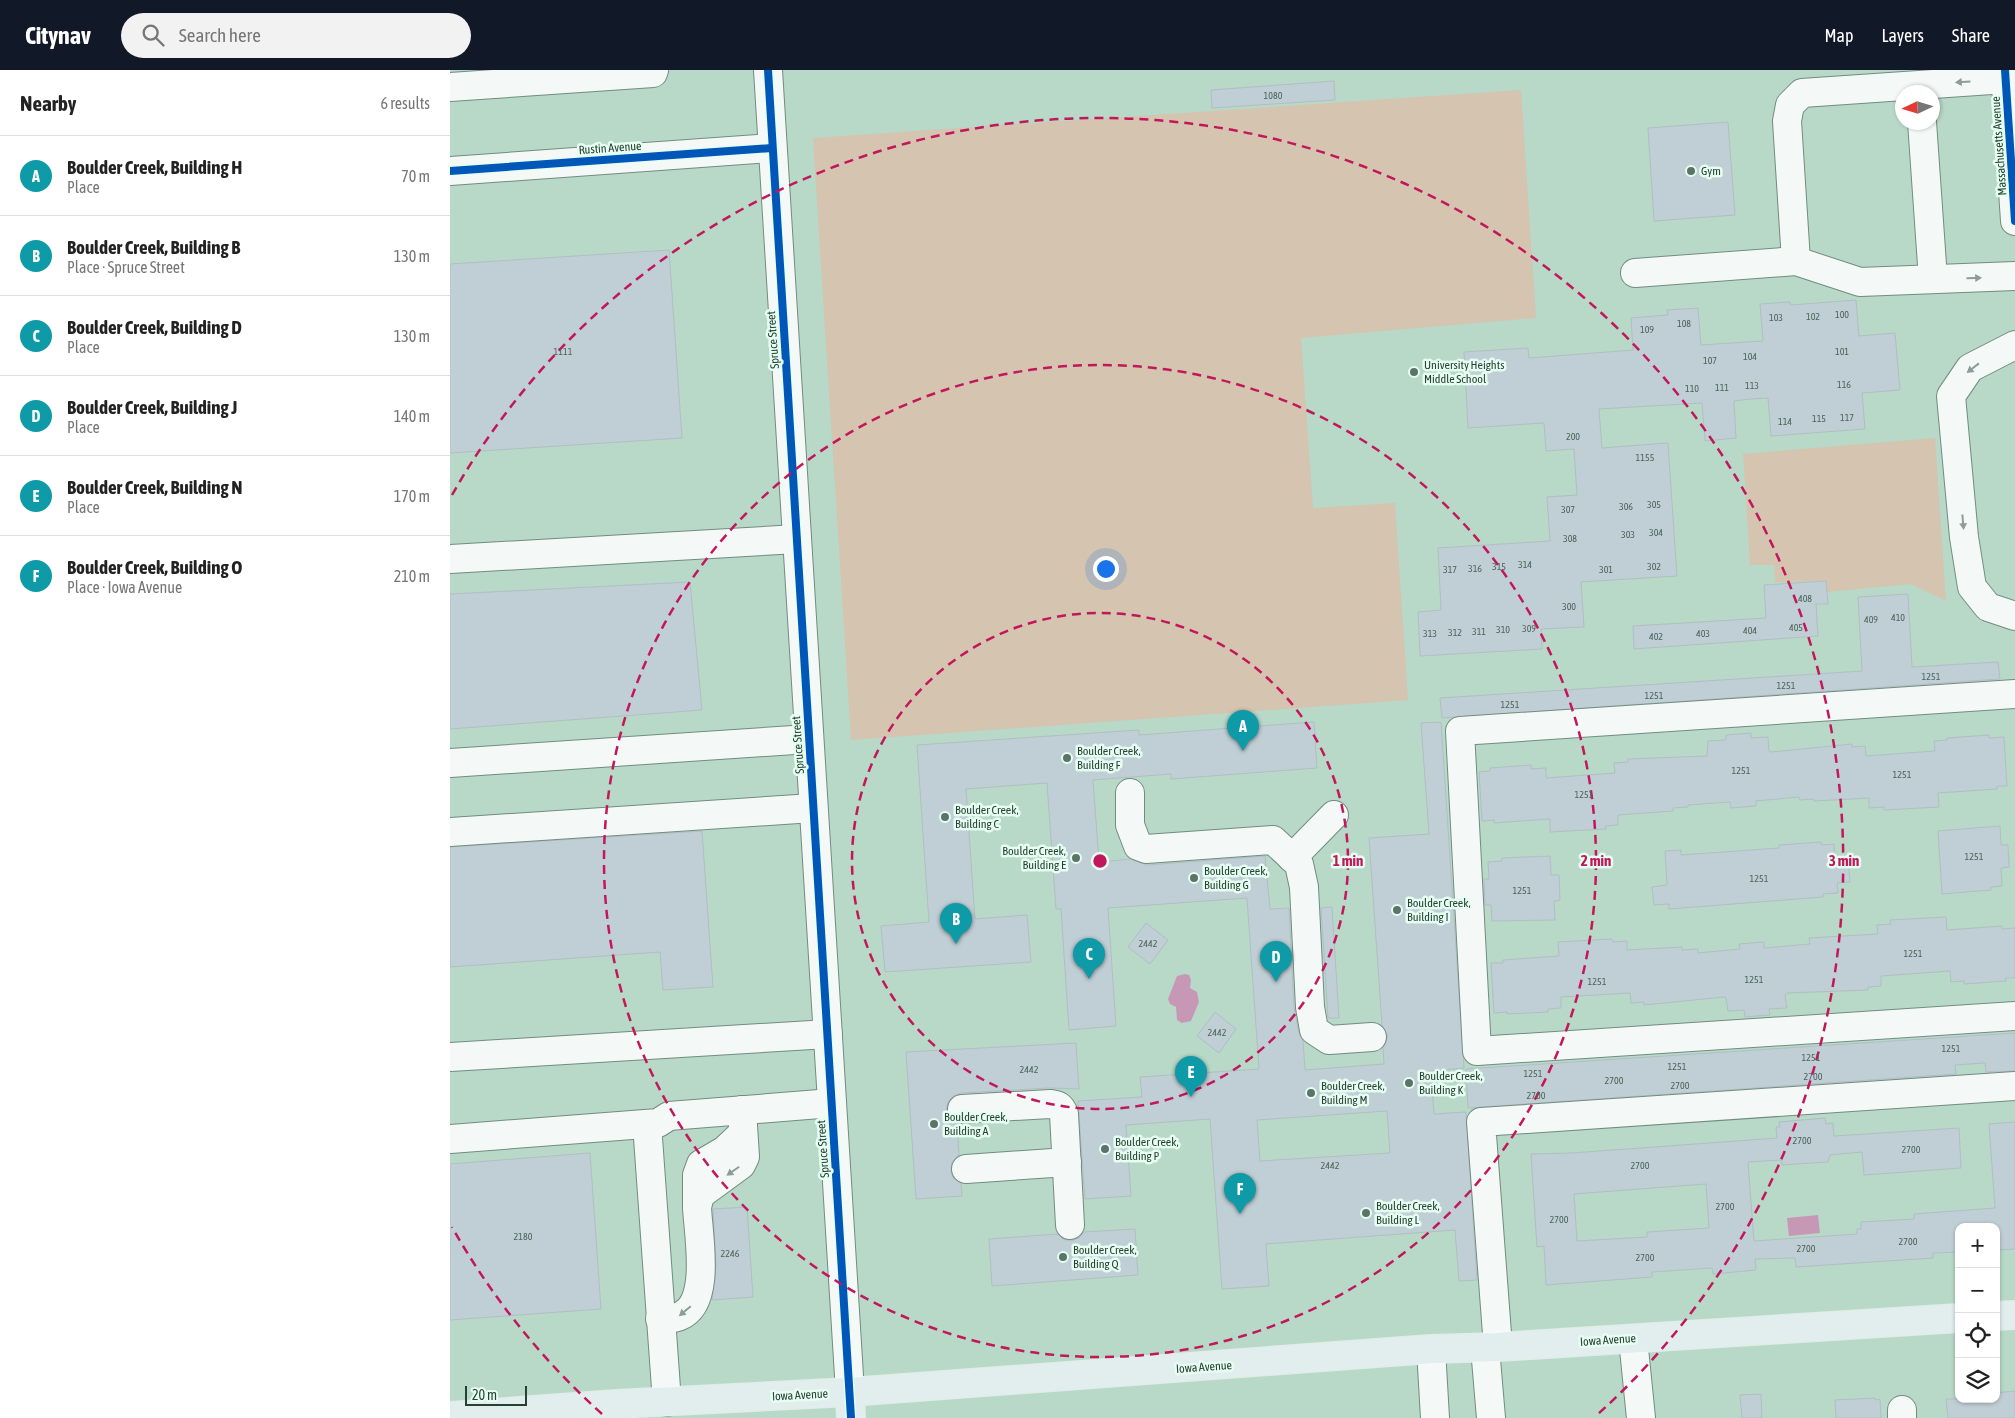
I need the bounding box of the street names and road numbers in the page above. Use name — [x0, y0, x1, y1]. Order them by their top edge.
street label: Massachusetts Avenue — [1989, 96, 2009, 196]
street label: Rustin Avenue — [578, 139, 642, 157]
street label: Spruce Street — [764, 310, 782, 369]
street label: Spruce Street — [789, 715, 807, 774]
street label: Spruce Street — [814, 1119, 832, 1178]
street label: Iowa Avenue — [1580, 1331, 1636, 1349]
street label: Iowa Avenue — [1176, 1358, 1232, 1376]
street label: Iowa Avenue — [772, 1387, 828, 1403]

